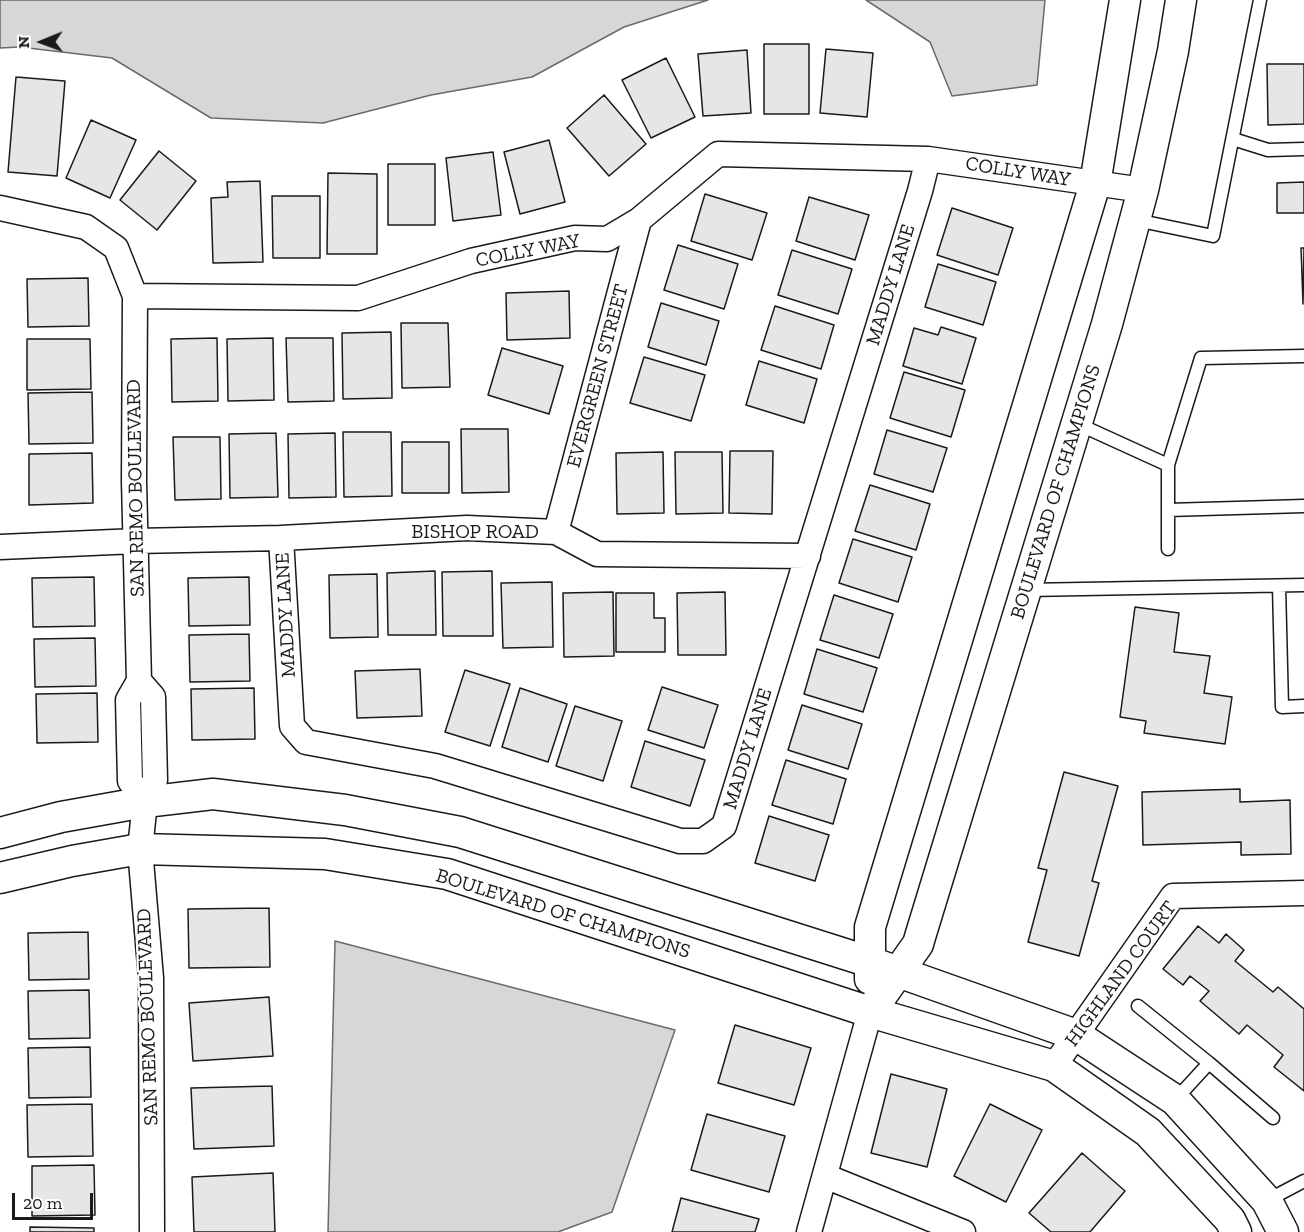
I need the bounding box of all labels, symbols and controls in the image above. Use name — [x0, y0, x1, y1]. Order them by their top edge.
north arrow — [12, 12, 72, 72]
text: N — [14, 36, 33, 49]
street label: COLLY WAY — [964, 152, 1072, 192]
street label: MADDY LANE — [861, 222, 921, 348]
street label: COLLY WAY — [474, 229, 582, 273]
street label: EVERGREEN STREET — [562, 282, 634, 470]
street label: BOULEVARD OF CHAMPIONS — [1006, 362, 1106, 622]
street label: SAN REMO BOULEVARD — [122, 379, 150, 597]
street label: BISHOP ROAD — [411, 520, 539, 544]
street label: MADDY LANE — [271, 552, 301, 678]
street label: MADDY LANE — [718, 686, 778, 812]
street label: BOULEVARD OF CHAMPIONS — [433, 864, 693, 964]
street label: HIGHLAND COURT — [1060, 897, 1182, 1051]
street label: SAN REMO BOULEVARD — [132, 908, 164, 1126]
scale bar — [15, 1181, 96, 1219]
text: 20 m — [23, 1192, 62, 1214]

